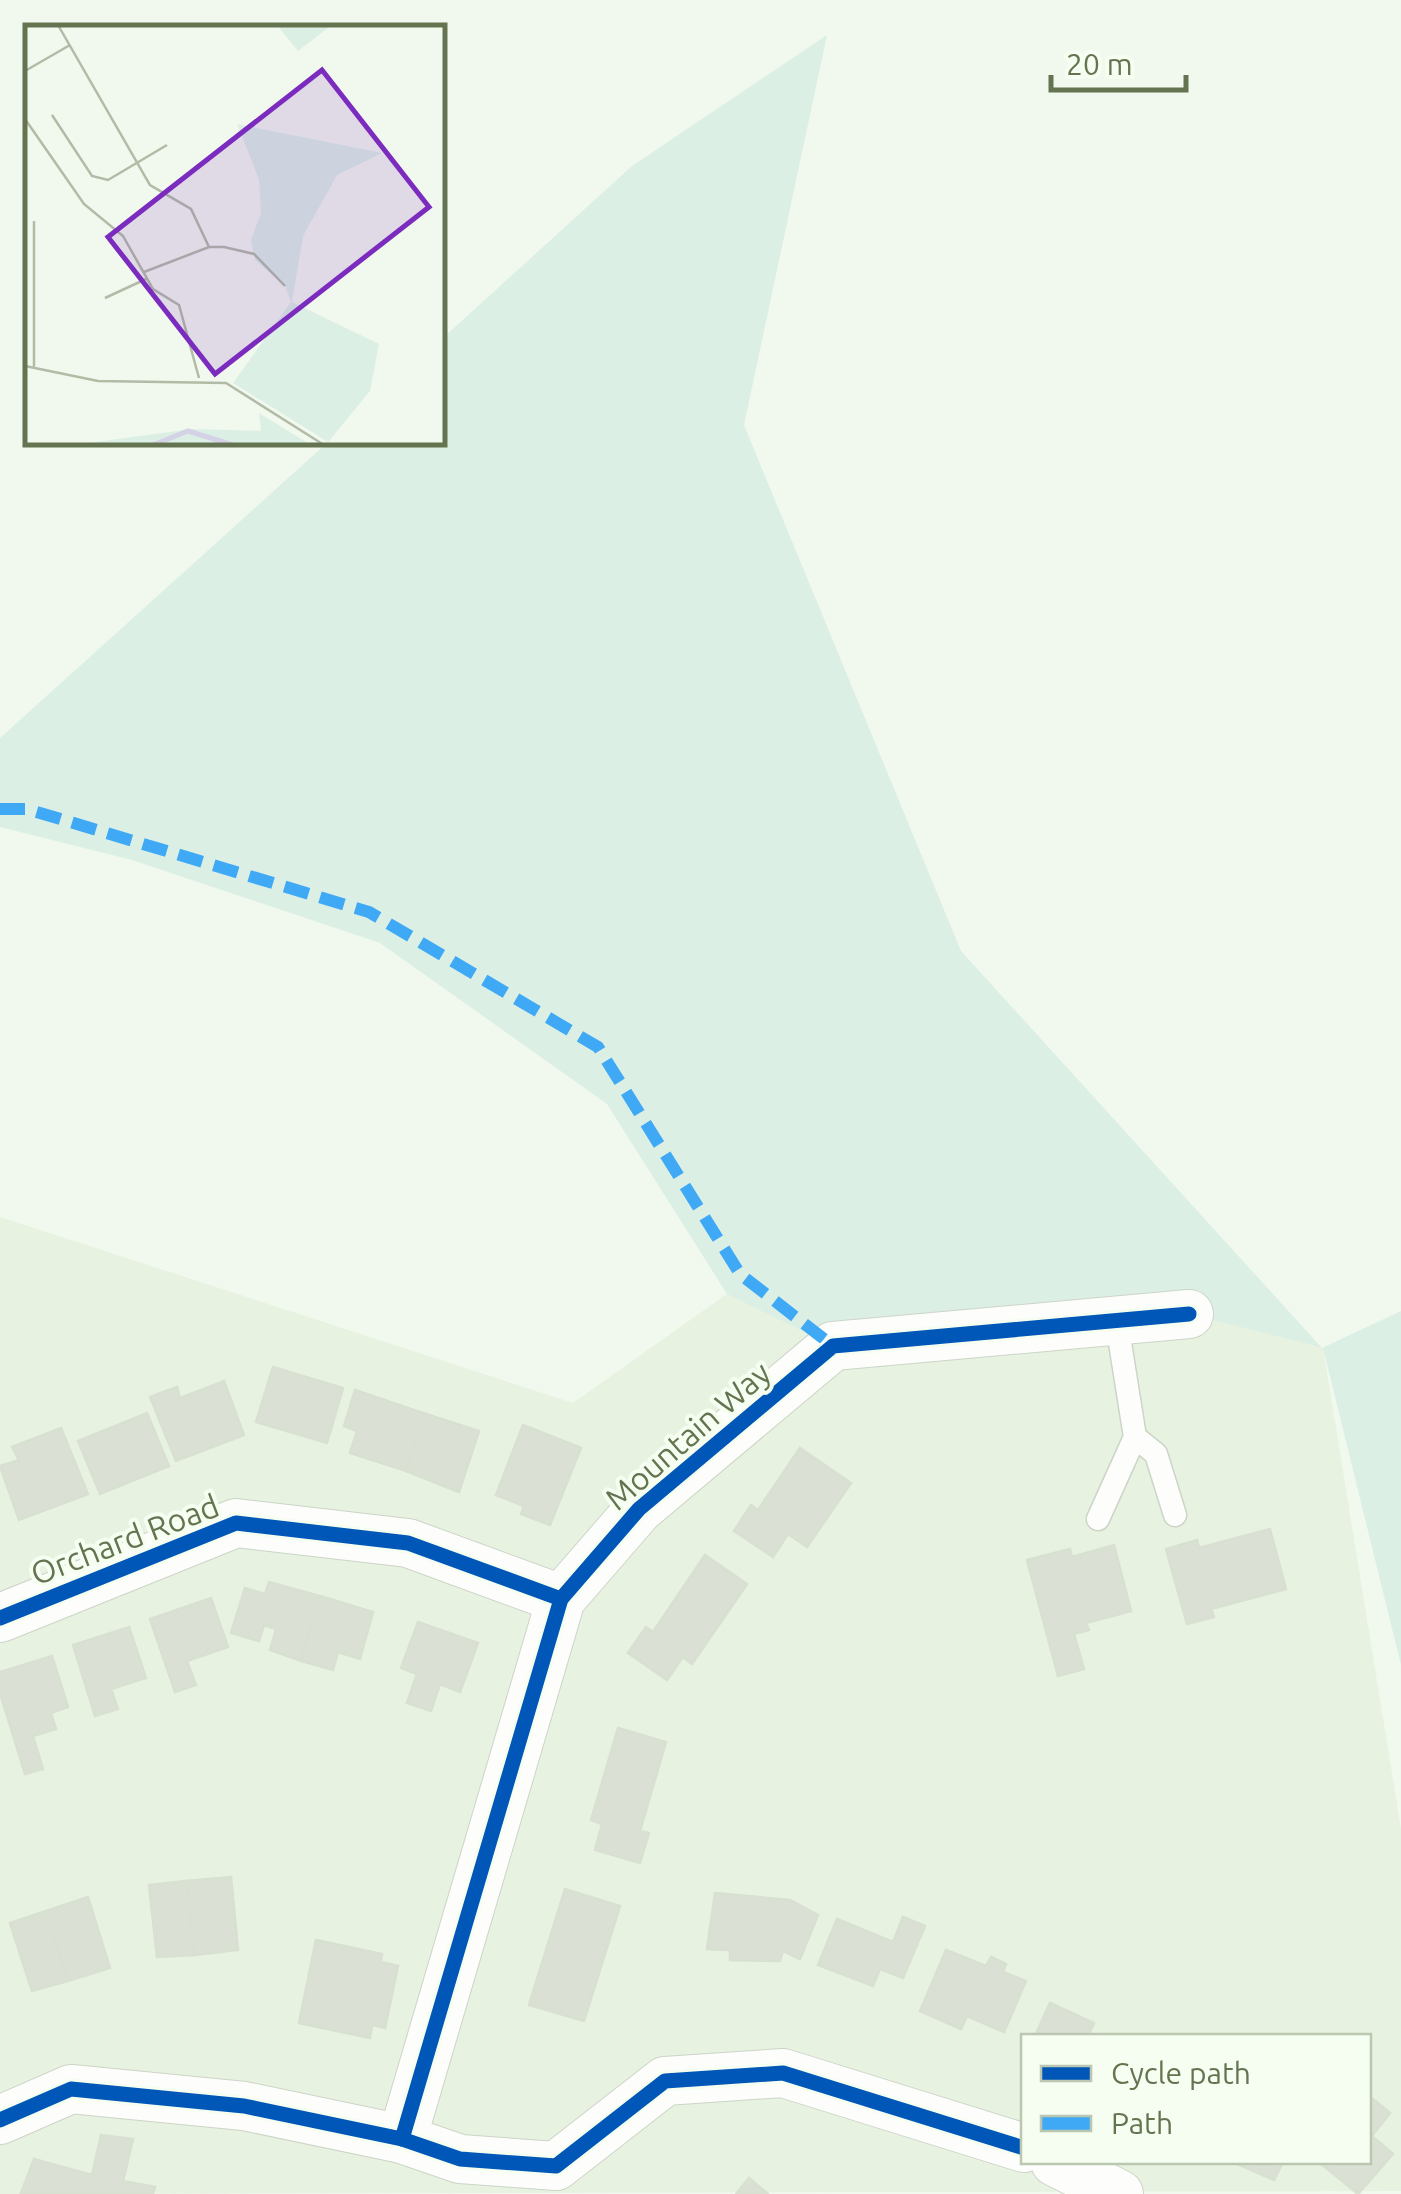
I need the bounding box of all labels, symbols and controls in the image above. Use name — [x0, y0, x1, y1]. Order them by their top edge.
inset map — [25, 25, 445, 445]
scale bar — [1051, 30, 1186, 92]
text: 20 m — [1066, 47, 1133, 81]
street label: Mountain Way — [598, 1354, 777, 1516]
street label: Orchard Road — [26, 1487, 224, 1591]
legend — [1021, 2034, 1371, 2164]
text: Cycle path — [1111, 2056, 1251, 2090]
text: Path — [1111, 2106, 1173, 2140]

